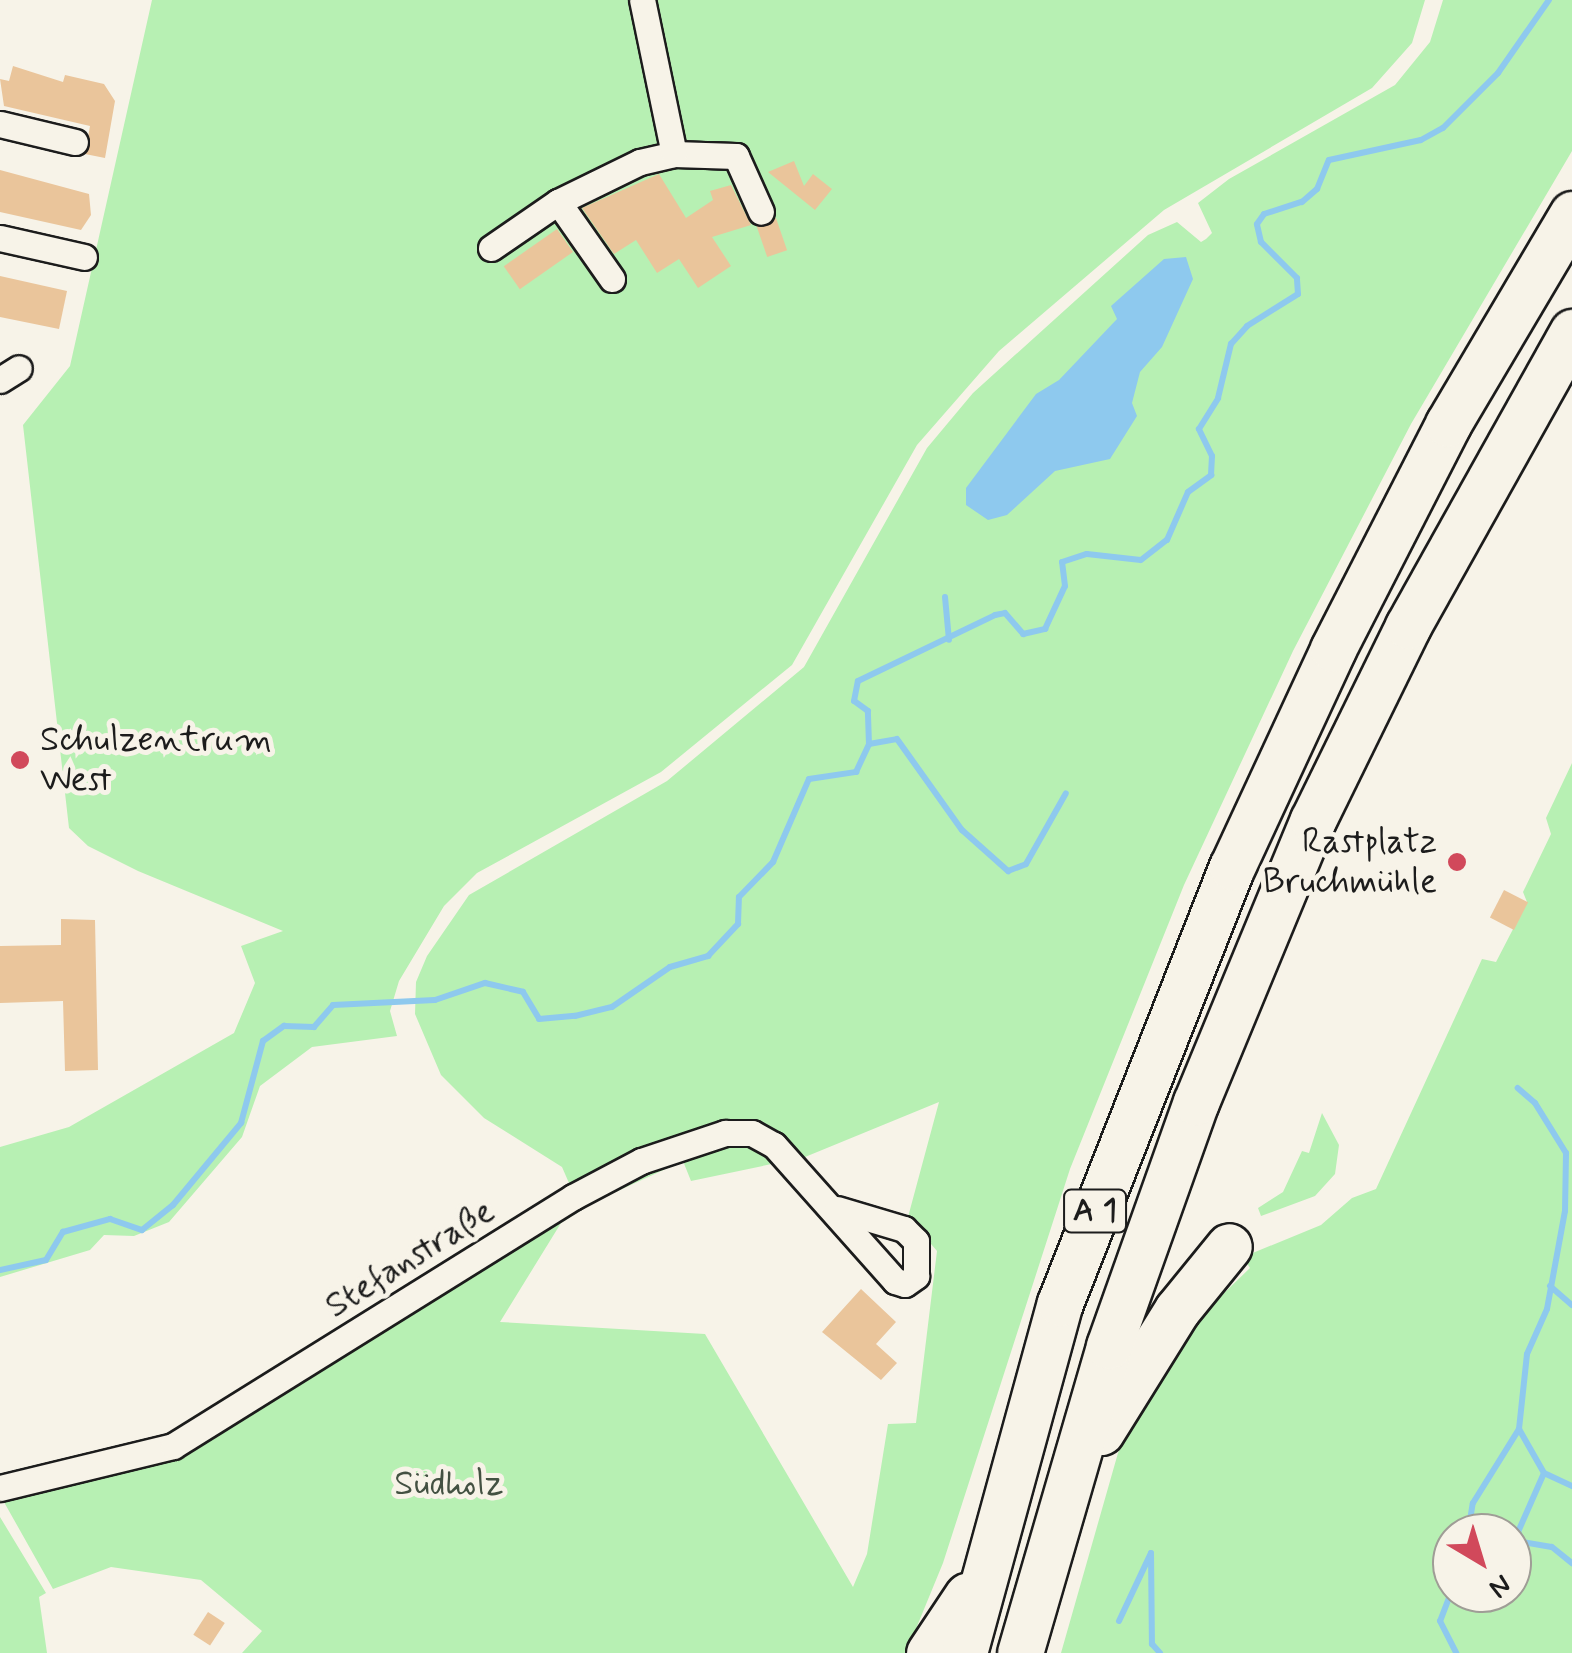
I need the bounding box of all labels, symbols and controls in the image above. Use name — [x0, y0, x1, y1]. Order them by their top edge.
place label: Schulzentrum West — [40, 719, 272, 801]
marker: Schulzentrum West — [9, 749, 31, 771]
place label: Rastplatz Bruchmühle — [1263, 821, 1437, 903]
marker: Rastplatz Bruchmühle — [1446, 851, 1468, 873]
road number: A 1 — [1062, 1184, 1128, 1238]
street label: Stefanstraße — [318, 1191, 502, 1327]
park label: Südholz — [394, 1463, 504, 1505]
north arrow — [1432, 1513, 1532, 1613]
text: N — [1481, 1565, 1518, 1606]

